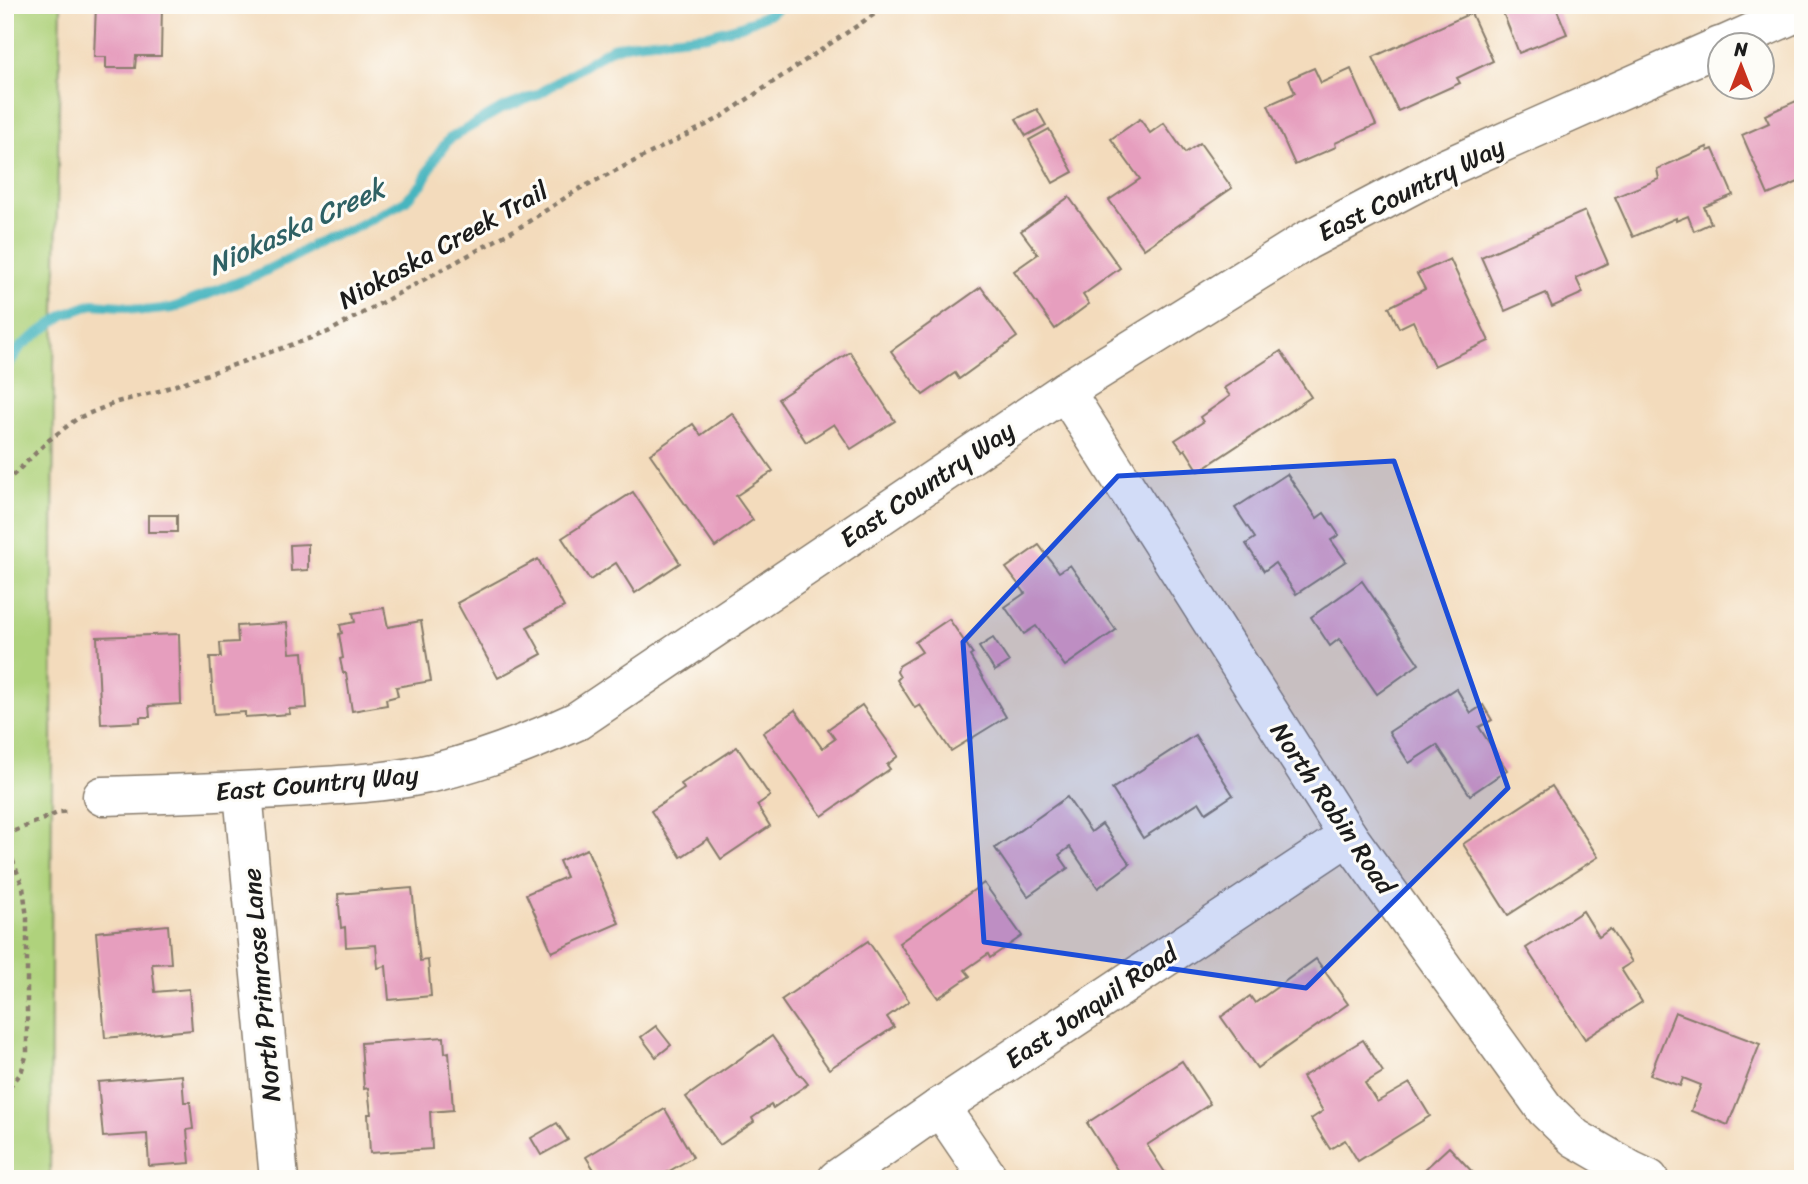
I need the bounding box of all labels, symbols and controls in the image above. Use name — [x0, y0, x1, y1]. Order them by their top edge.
north arrow — [1706, 32, 1776, 102]
text: N — [1733, 33, 1748, 66]
street label: East Country Way — [1309, 123, 1513, 254]
water label: Niokaska Creek — [199, 163, 396, 290]
street label: Niokaska Creek Trail — [329, 168, 557, 322]
street label: East Country Way — [830, 408, 1025, 560]
street label: North Robin Road — [1258, 712, 1409, 906]
street label: East Country Way — [214, 751, 421, 815]
street label: North Primrose Lane — [228, 866, 294, 1104]
street label: East Jonquil Road — [995, 930, 1189, 1081]

